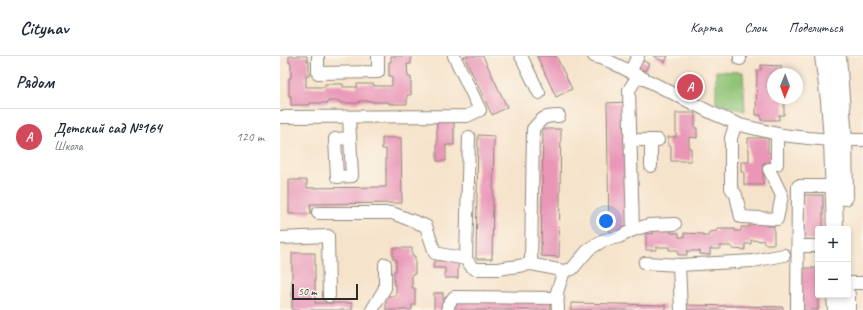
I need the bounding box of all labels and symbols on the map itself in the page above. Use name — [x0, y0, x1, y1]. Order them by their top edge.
north arrow — [767, 68, 803, 104]
pin: A — [677, 72, 703, 102]
your location — [596, 211, 616, 231]
scale bar — [292, 282, 358, 301]

